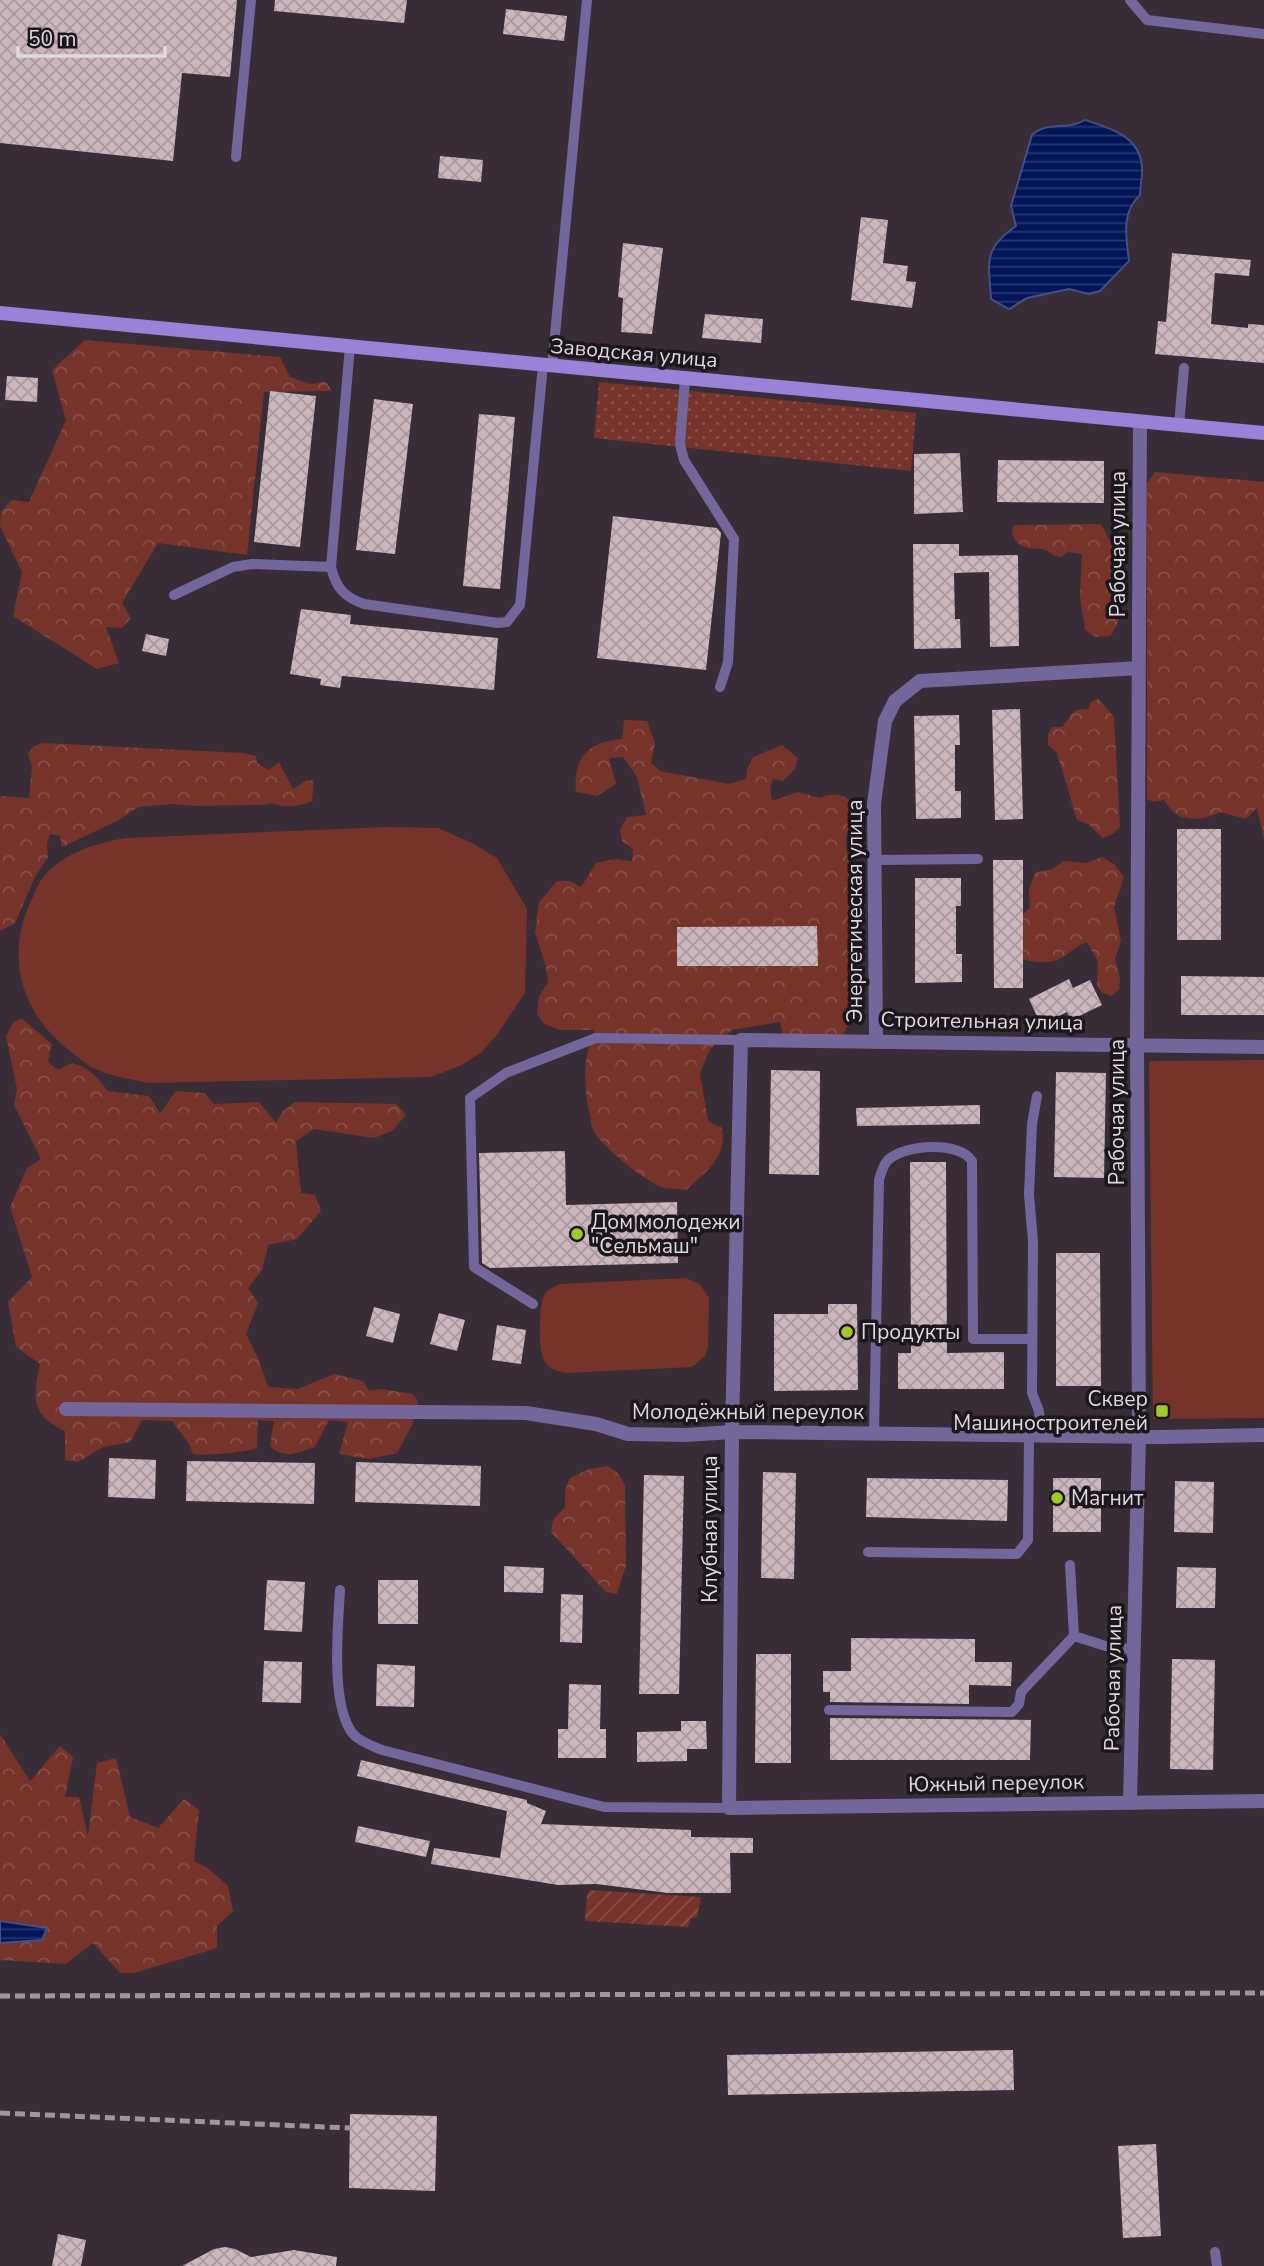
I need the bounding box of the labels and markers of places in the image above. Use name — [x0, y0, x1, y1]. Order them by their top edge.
place label: Дом молодежи "Сельмаш" — [591, 1208, 740, 1260]
marker: Дом молодежи "Сельмаш" — [569, 1226, 585, 1242]
place label: Продукты — [861, 1318, 960, 1346]
marker: Продукты — [839, 1324, 855, 1340]
place label: Сквер Машиностроителей — [953, 1385, 1148, 1437]
marker: Сквер Машиностроителей — [1154, 1403, 1170, 1419]
place label: Магнит — [1071, 1484, 1144, 1512]
marker: Магнит — [1049, 1490, 1065, 1506]

